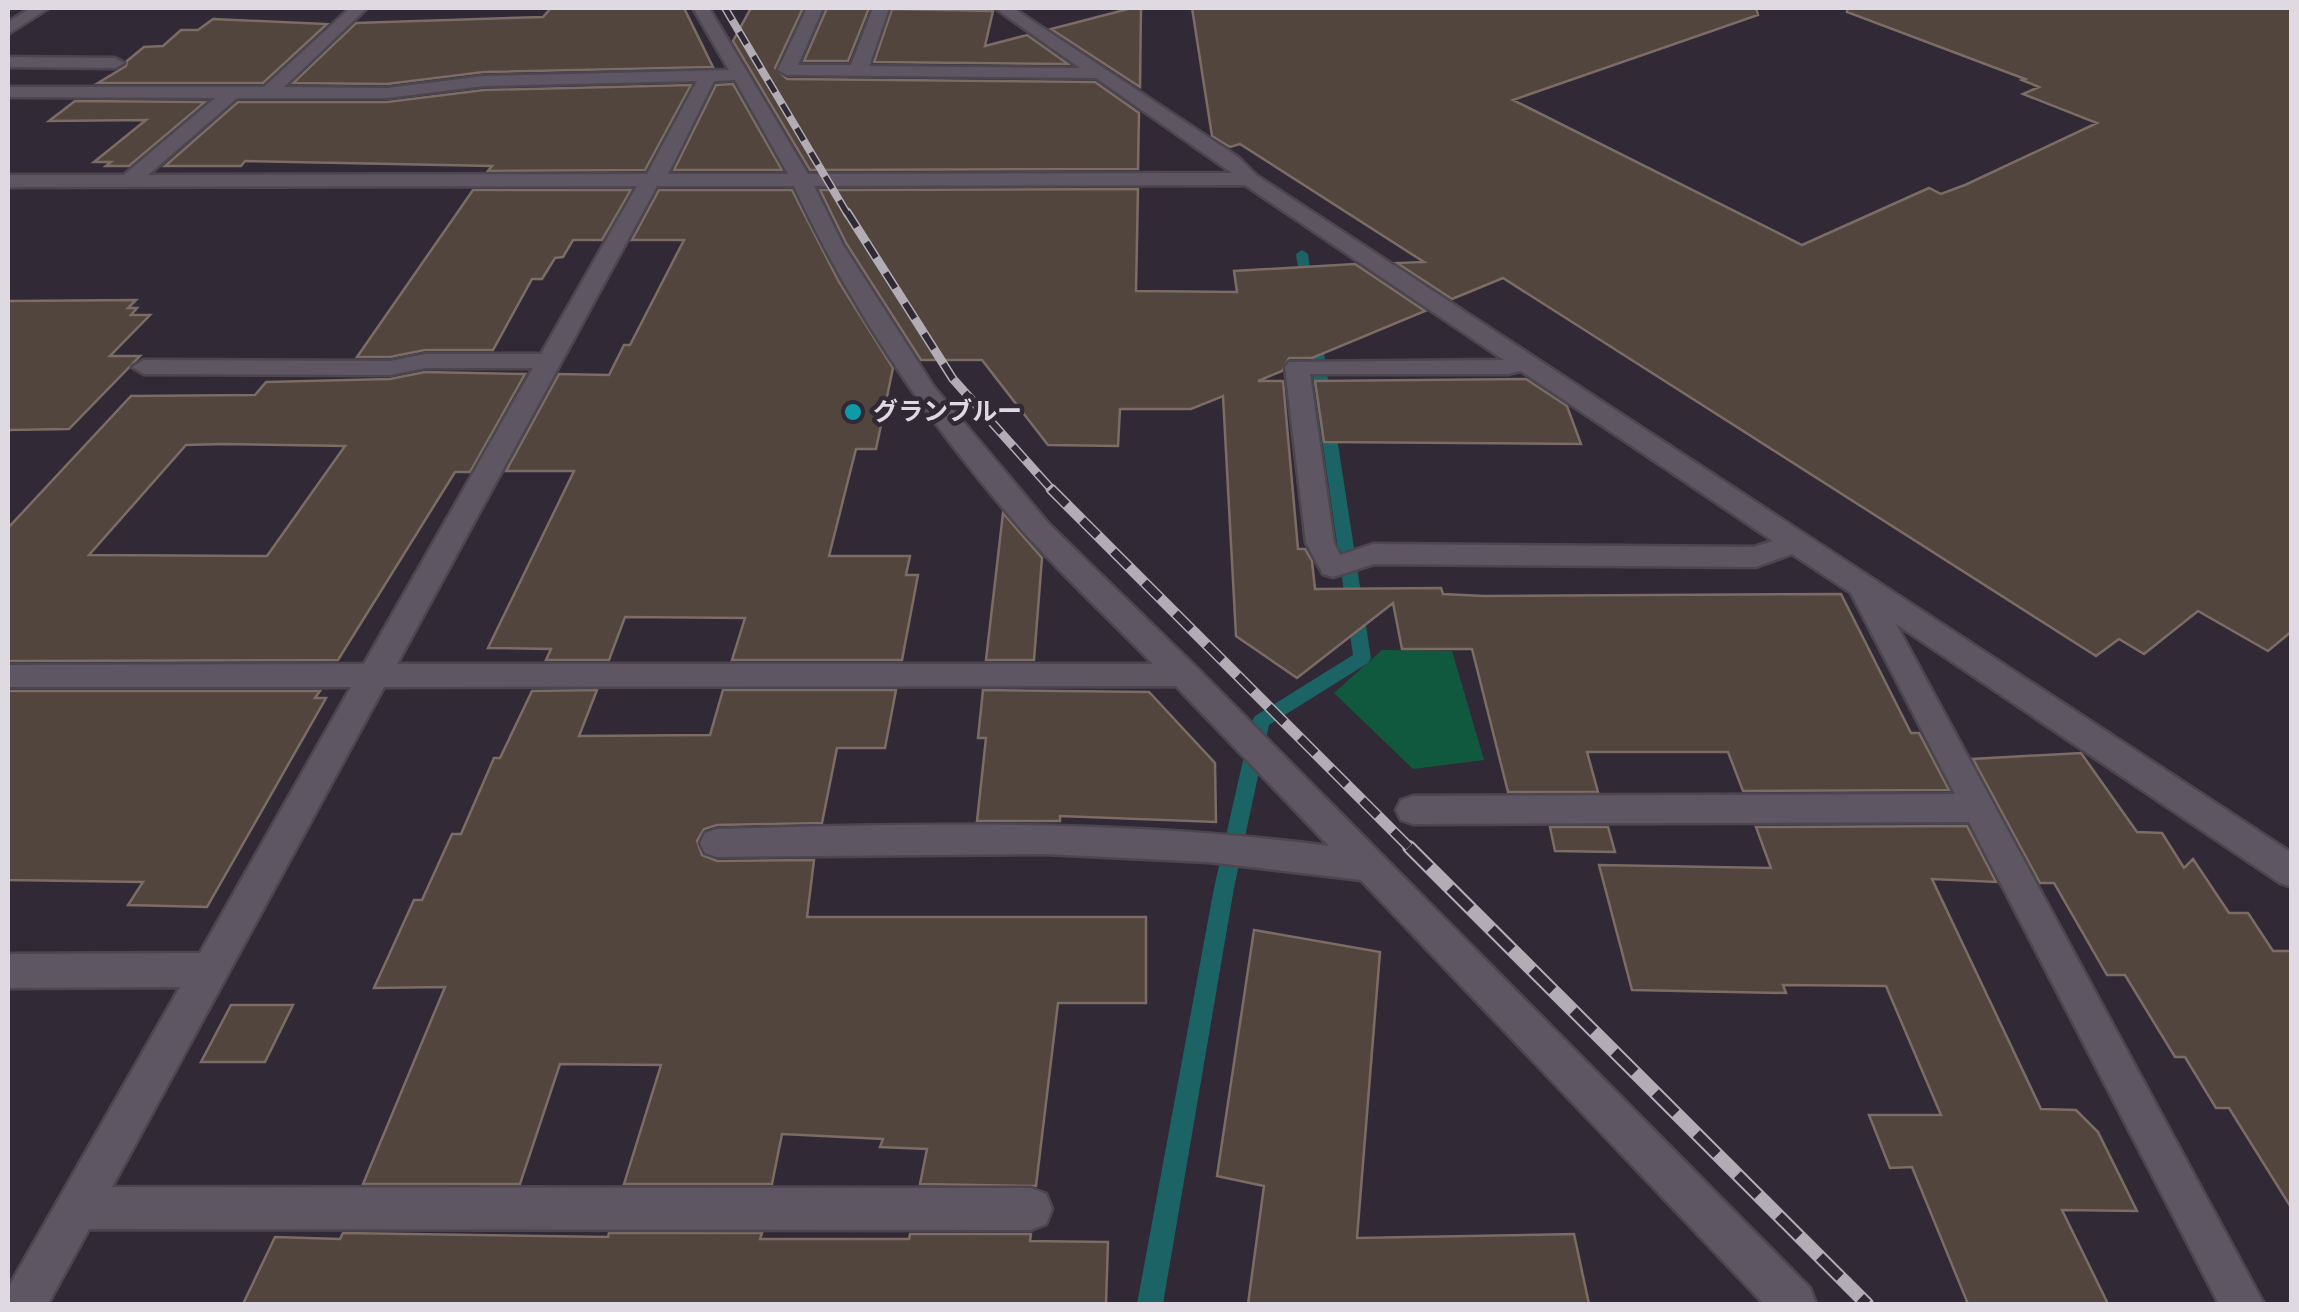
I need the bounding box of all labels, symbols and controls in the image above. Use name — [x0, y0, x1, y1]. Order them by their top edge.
place label: グランブルー — [873, 397, 1022, 427]
marker: グランブルー — [842, 401, 864, 423]

